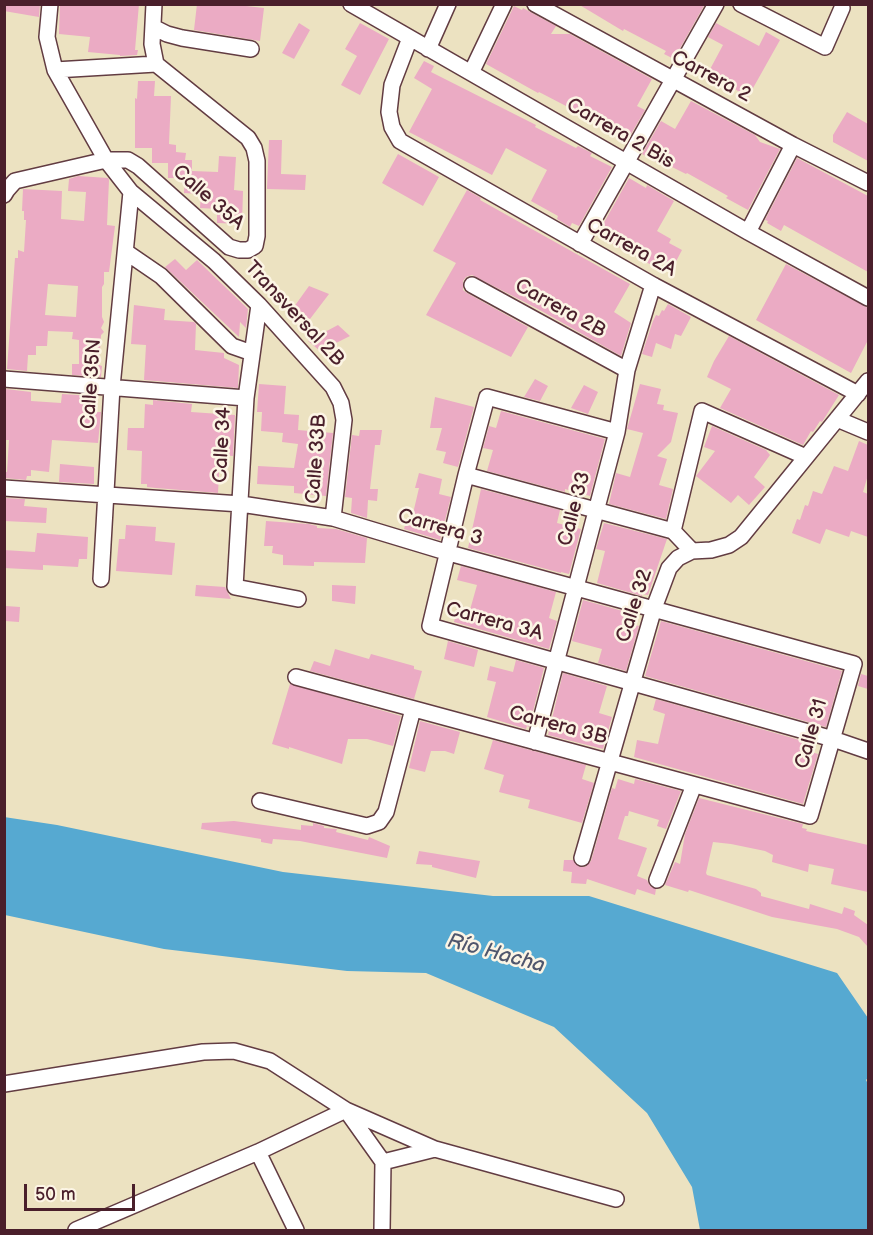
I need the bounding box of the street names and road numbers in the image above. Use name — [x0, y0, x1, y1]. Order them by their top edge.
street label: Carrera 2 — [667, 46, 755, 108]
street label: Carrera 2 Bis — [562, 93, 678, 175]
street label: Calle 35A — [167, 160, 249, 236]
street label: Carrera 2A — [582, 214, 680, 282]
street label: Transversal 2B — [239, 256, 349, 372]
street label: Carrera 2B — [510, 274, 610, 344]
street label: Calle 35N — [77, 338, 107, 430]
street label: Calle 34 — [209, 406, 237, 484]
street label: Calle 33B — [302, 413, 332, 505]
street label: Calle 33 — [554, 469, 596, 549]
street label: Carrera 3 — [395, 504, 485, 552]
street label: Calle 32 — [612, 566, 658, 646]
street label: Carrera 3A — [443, 598, 545, 646]
street label: Calle 31 — [791, 696, 833, 772]
street label: Carrera 3B — [506, 701, 610, 751]

